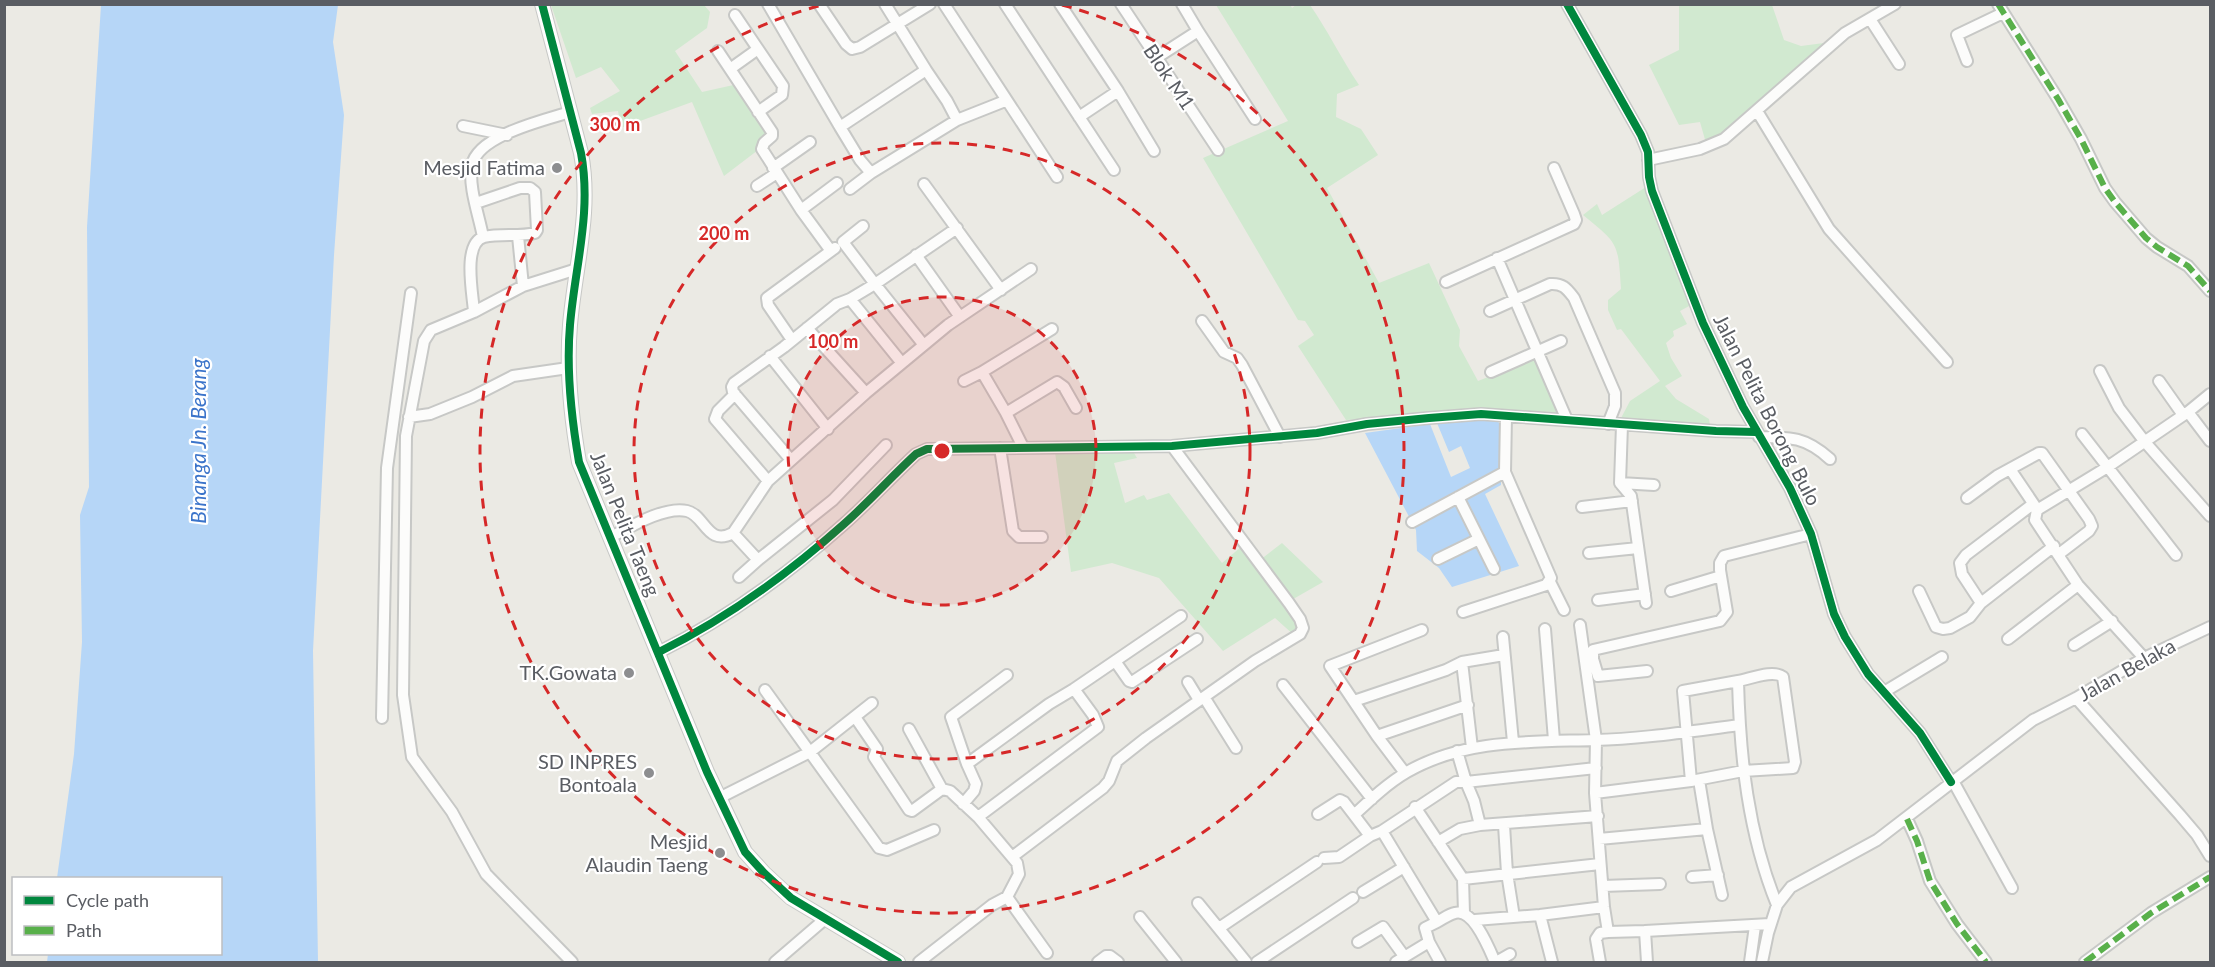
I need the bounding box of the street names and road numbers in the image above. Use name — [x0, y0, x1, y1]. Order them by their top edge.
street label: Blok M1 — [1139, 39, 1201, 114]
street label: Jalan Pelita Borong Bulo — [1709, 310, 1827, 509]
street label: Jalan Pelita Taeng — [586, 448, 666, 599]
street label: Jalan Belaka — [2074, 633, 2179, 706]

